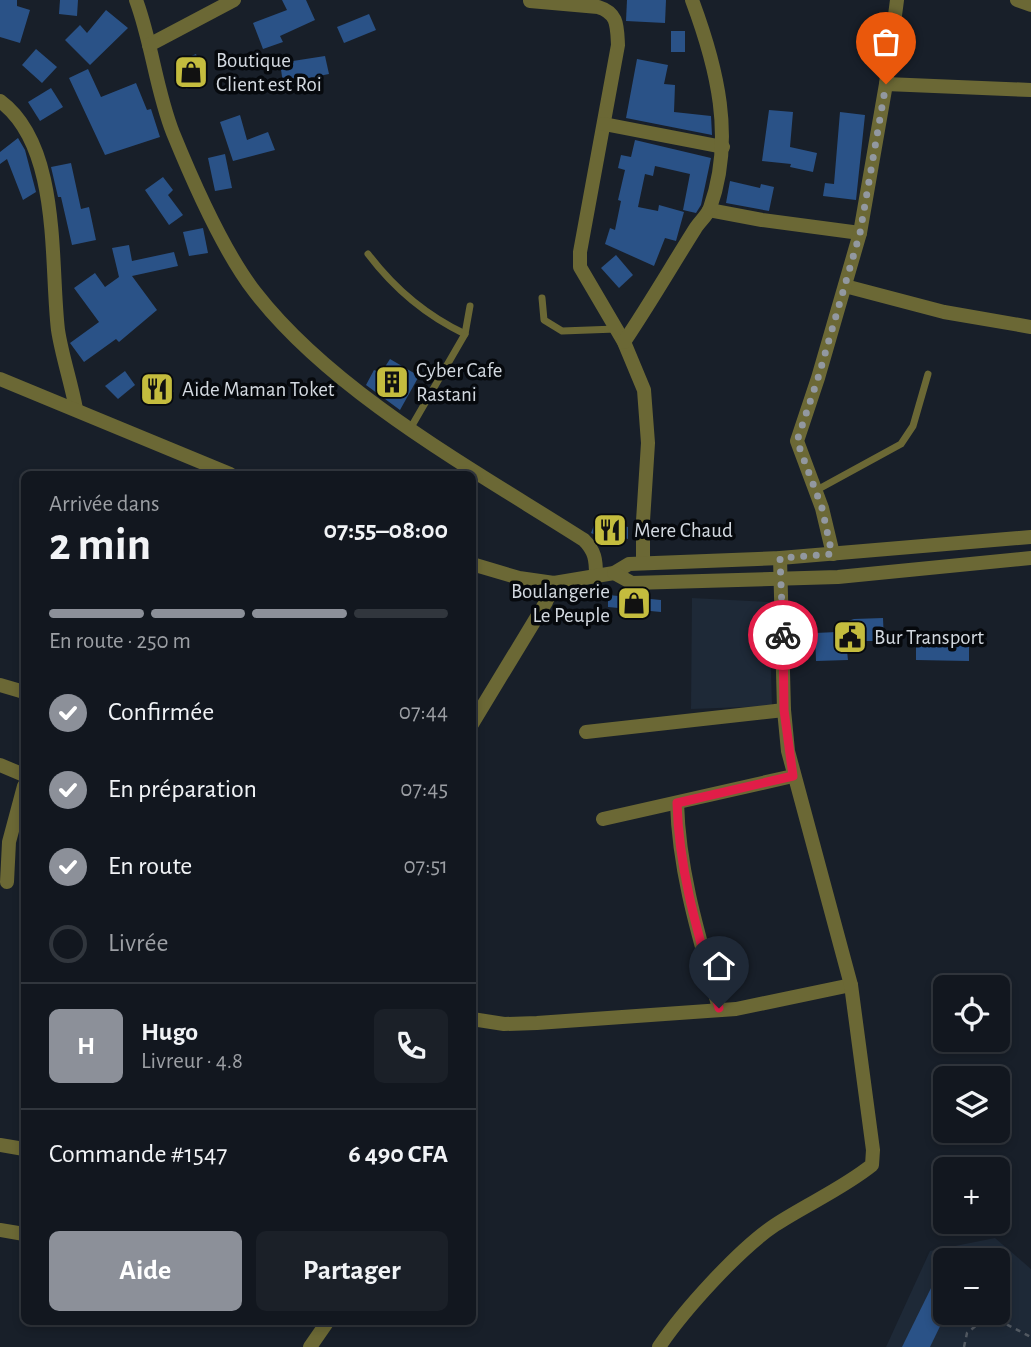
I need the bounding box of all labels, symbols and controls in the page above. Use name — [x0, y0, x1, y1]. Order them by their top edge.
pin — [856, 12.0, 916, 84]
icon: bag — [867, 23, 905, 61]
place label: Boutique Client est Roi — [216, 50, 322, 95]
shop icon: Boutique Client est Roi — [172, 53, 210, 91]
place label: Cyber Cafe Rastani — [416, 360, 502, 405]
building icon: Cyber Cafe Rastani — [373, 363, 411, 401]
restaurant icon: Aide Maman Toket — [138, 370, 176, 408]
place label: Aide Maman Toket — [182, 379, 335, 400]
text: Arrivée dans — [49, 493, 160, 516]
restaurant icon: Mere Chaud — [591, 511, 629, 549]
text: 07:55–08:00 — [323, 517, 448, 543]
place label: Mere Chaud — [634, 520, 733, 541]
text: 2 min — [49, 522, 151, 568]
place label: Boulangerie Le Peuple — [511, 581, 610, 626]
shop icon: Boulangerie Le Peuple — [615, 584, 653, 622]
courier — [748, 600, 818, 670]
icon: bike — [764, 616, 802, 654]
public building icon: Bur Transport — [831, 618, 869, 656]
place label: Bur Transport — [874, 627, 984, 648]
text: En route · 250 m — [49, 630, 191, 653]
icon: check — [49, 694, 87, 732]
text: Confirmée — [108, 699, 214, 725]
text: 07:44 — [399, 701, 448, 724]
icon: check — [49, 771, 87, 809]
text: En préparation — [108, 776, 257, 802]
text: 07:45 — [400, 778, 448, 801]
icon: check — [49, 848, 87, 886]
text: En route — [108, 853, 192, 879]
text: 07:51 — [403, 855, 448, 878]
text: Livrée — [108, 930, 168, 956]
pin — [689, 936, 749, 1008]
icon: home — [700, 947, 738, 985]
map controls — [933, 975, 1010, 1325]
button: locate — [933, 975, 1010, 1052]
button: phone — [374, 1009, 448, 1083]
text: Hugo — [141, 1019, 198, 1045]
text: H — [77, 1033, 95, 1059]
text: Livreur · 4.8 — [141, 1050, 243, 1073]
button: layers — [933, 1066, 1010, 1143]
text: Commande #1547 — [49, 1141, 227, 1167]
text: 6 490 CFA — [348, 1141, 448, 1167]
button: + — [933, 1157, 1010, 1234]
button: Aide — [49, 1231, 242, 1311]
button: Partager — [256, 1231, 448, 1311]
button: − — [933, 1248, 1010, 1325]

